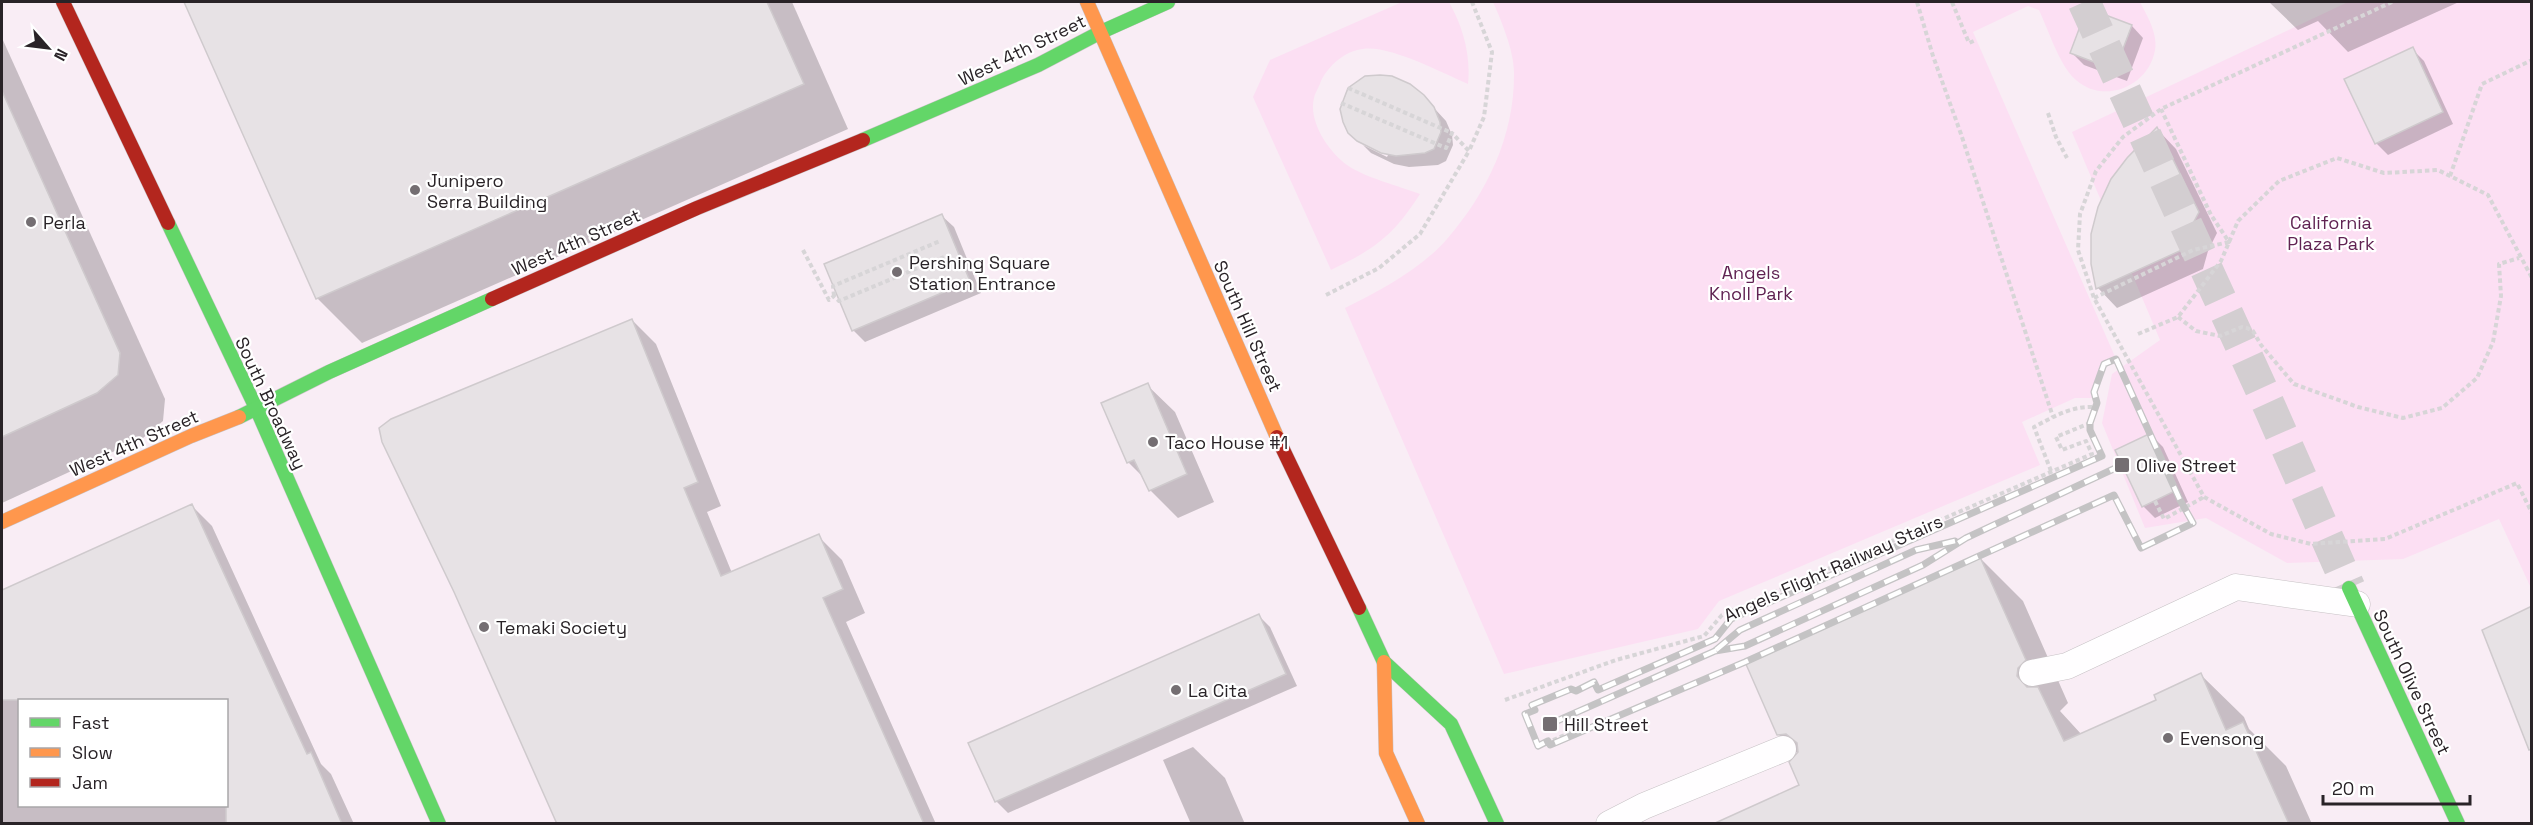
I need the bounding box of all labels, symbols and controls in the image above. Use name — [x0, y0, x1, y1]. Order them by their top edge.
street label: West 4th Street — [955, 9, 1089, 91]
north arrow — [18, 18, 78, 78]
text: N — [49, 45, 73, 64]
place label: Junipero Serra Building — [427, 169, 547, 213]
marker: Junipero Serra Building — [408, 183, 422, 197]
street label: West 4th Street — [508, 203, 644, 281]
place label: Perla — [43, 211, 86, 234]
park label: California Plaza Park — [2287, 211, 2375, 255]
marker: Perla — [24, 215, 38, 229]
place label: Pershing Square Station Entrance — [909, 251, 1056, 295]
street label: South Hill Street — [1209, 257, 1287, 395]
park label: Angels Knoll Park — [1709, 261, 1793, 305]
marker: Pershing Square Station Entrance — [890, 265, 904, 279]
street label: South Broadway — [230, 333, 312, 473]
street label: West 4th Street — [66, 404, 202, 482]
place label: Taco House #1 — [1165, 431, 1288, 454]
marker: Taco House #1 — [1146, 435, 1160, 449]
place label: Olive Street — [2136, 454, 2236, 477]
marker: Olive Street — [2113, 456, 2131, 474]
street label: Angels Flight Railway Stairs — [1720, 509, 1946, 627]
street label: South Olive Street — [2368, 606, 2456, 758]
place label: Temaki Society — [496, 616, 627, 639]
marker: Temaki Society — [477, 620, 491, 634]
place label: La Cita — [1188, 679, 1247, 702]
marker: La Cita — [1169, 683, 1183, 697]
legend — [18, 699, 228, 807]
text: Fast — [72, 711, 109, 734]
place label: Hill Street — [1564, 713, 1649, 736]
marker: Hill Street — [1541, 715, 1559, 733]
place label: Evensong — [2180, 727, 2264, 750]
marker: Evensong — [2161, 731, 2175, 745]
text: Slow — [72, 741, 113, 764]
scale bar — [2323, 768, 2470, 806]
text: Jam — [72, 771, 108, 794]
text: 20 m — [2332, 777, 2375, 800]

